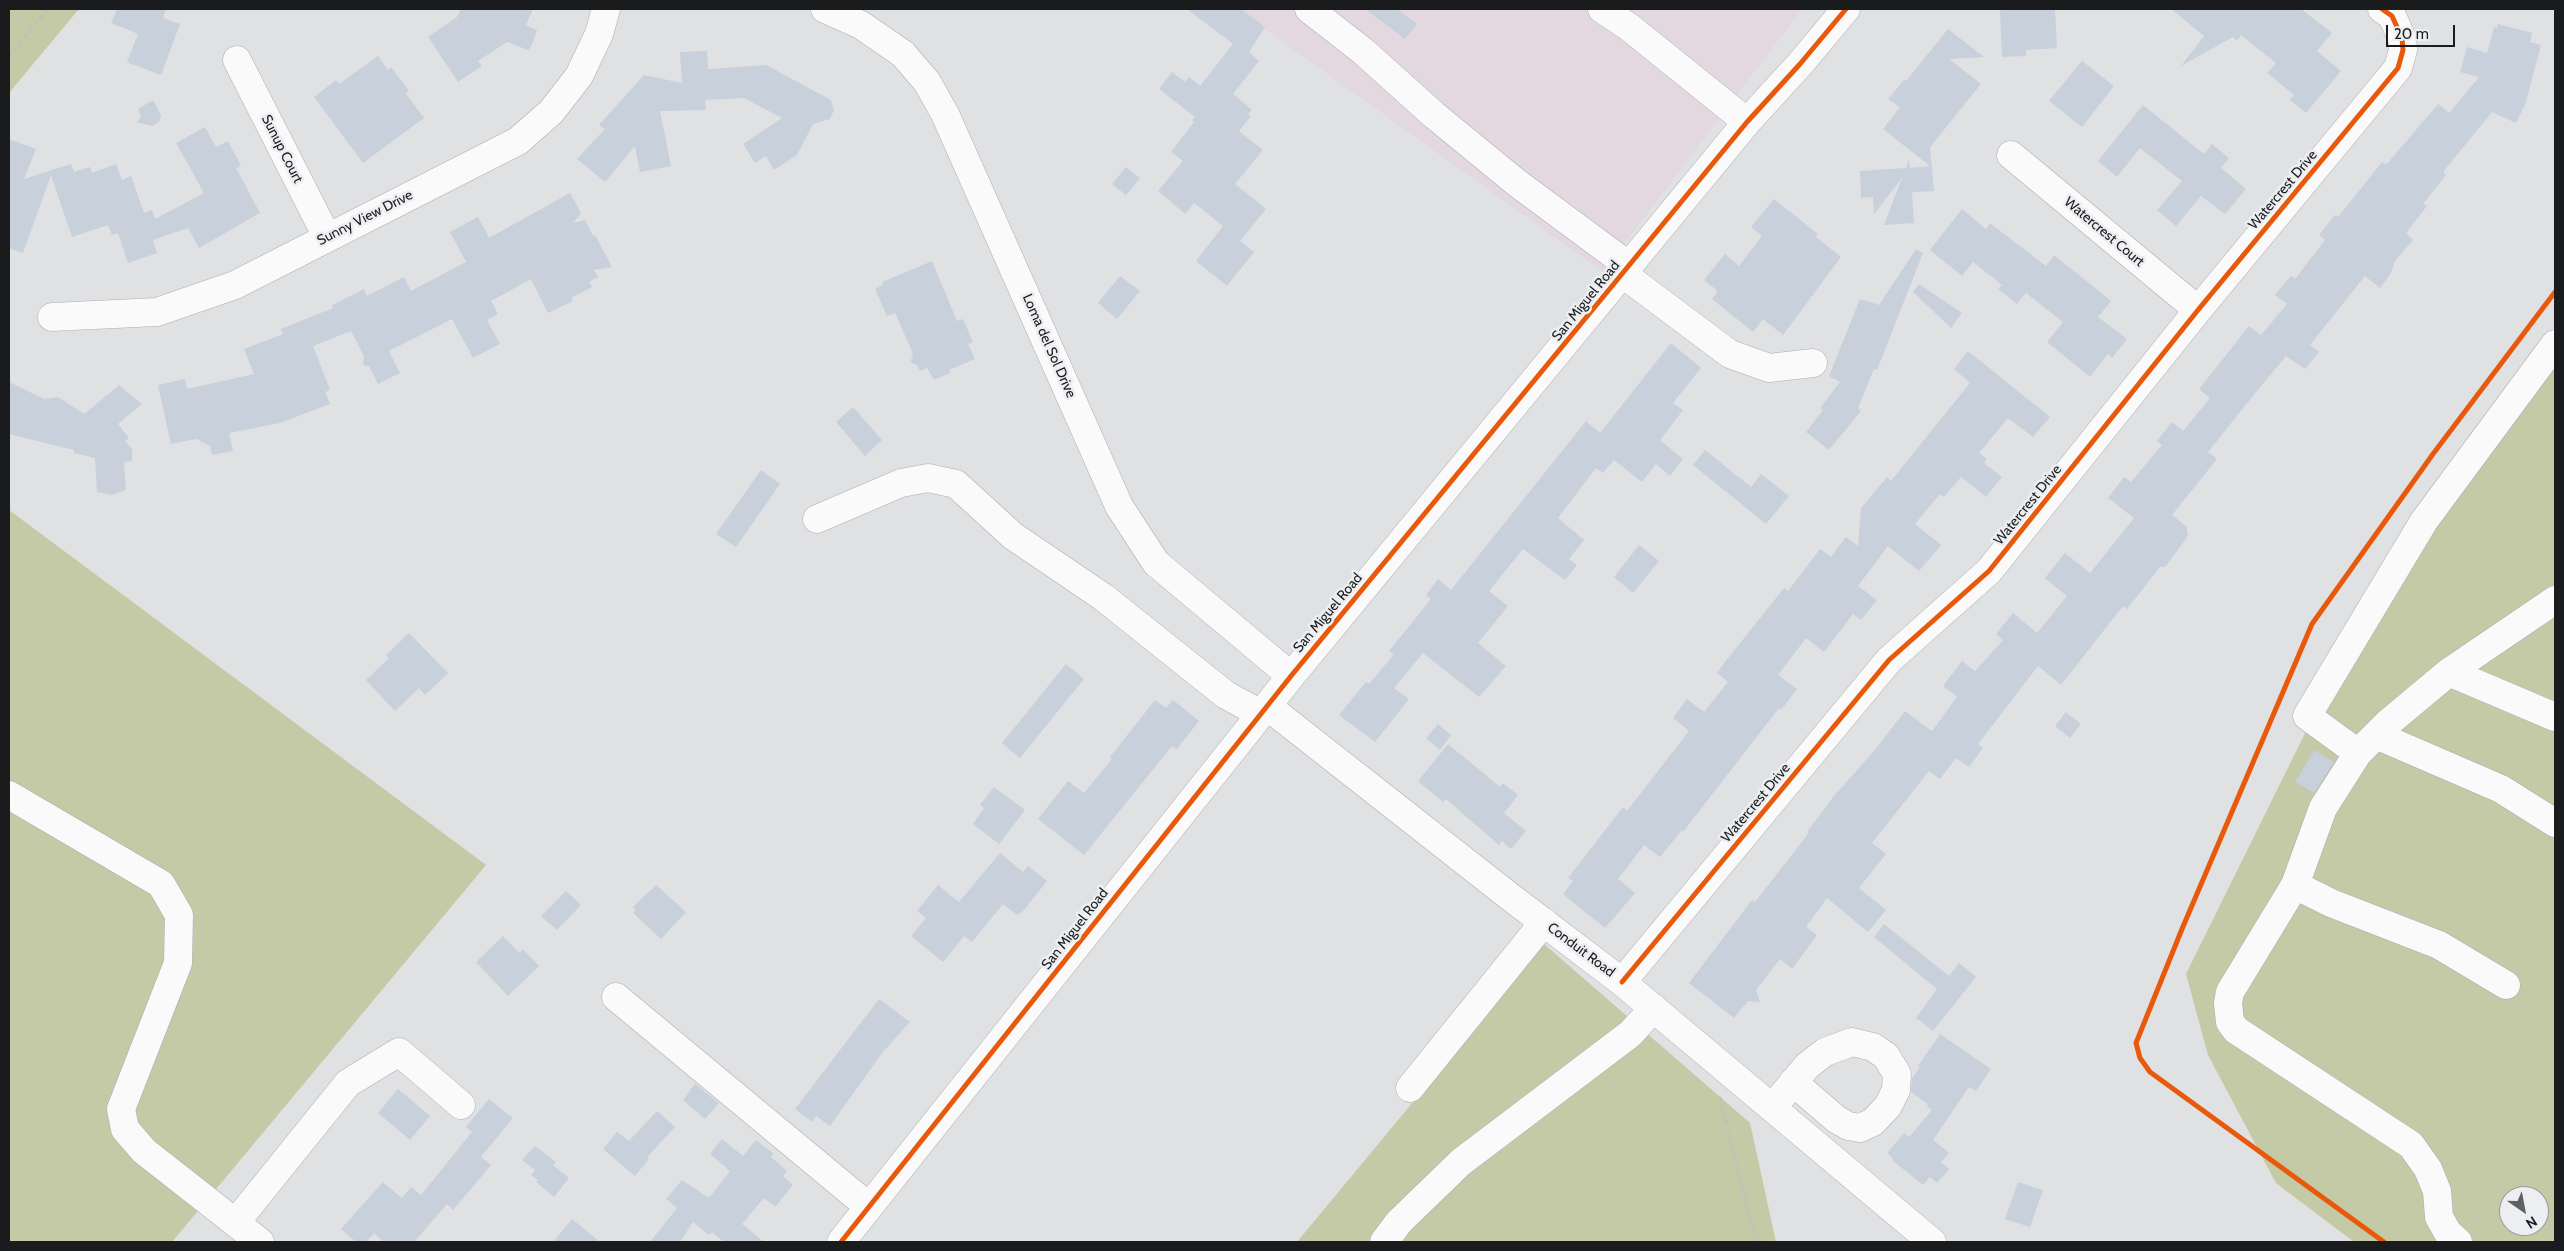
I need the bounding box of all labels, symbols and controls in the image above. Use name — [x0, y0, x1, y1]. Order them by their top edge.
scale bar — [2389, 15, 2458, 47]
text: 20 m — [2394, 25, 2429, 43]
street label: Sunup Court — [258, 112, 306, 186]
street label: Watercrest Drive — [2245, 147, 2321, 233]
street label: Sunny View Drive — [314, 187, 416, 249]
street label: Watercrest Court — [2061, 194, 2147, 270]
street label: San Miguel Road — [1549, 257, 1623, 345]
street label: Loma del Sol Drive — [1019, 291, 1079, 401]
street label: Watercrest Drive — [1991, 462, 2065, 548]
street label: San Miguel Road — [1290, 570, 1366, 656]
street label: Watercrest Drive — [1718, 760, 1794, 846]
street label: San Miguel Road — [1038, 885, 1112, 973]
street label: Conduit Road — [1544, 919, 1618, 981]
north arrow — [2499, 1186, 2549, 1236]
text: N — [2523, 1212, 2541, 1233]

